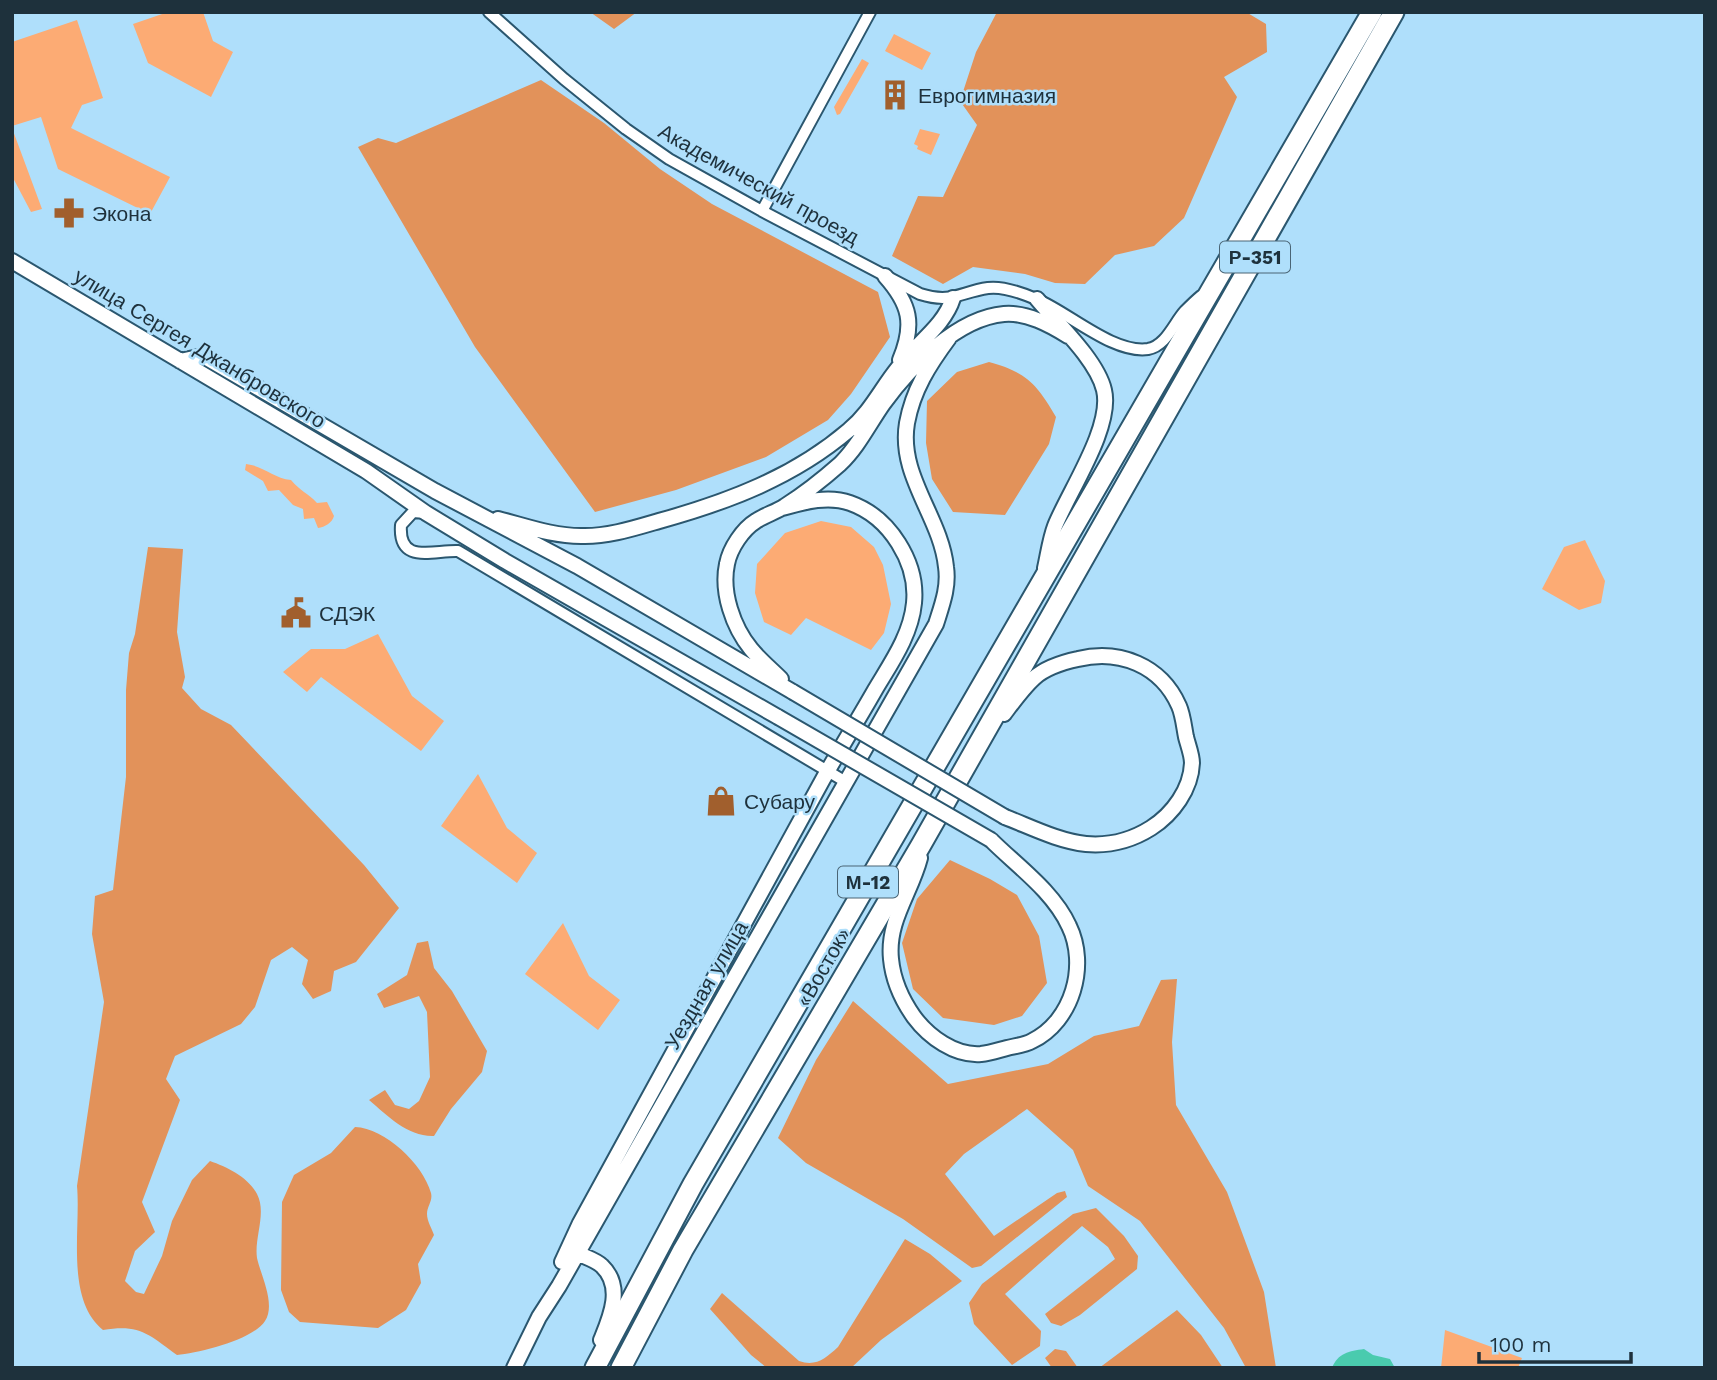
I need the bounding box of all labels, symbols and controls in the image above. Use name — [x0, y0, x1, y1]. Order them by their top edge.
building icon: Еврогимназия — [878, 78, 912, 112]
place label: Еврогимназия — [918, 83, 1056, 108]
street label: Академический проезд — [654, 118, 864, 250]
pharmacy icon: Экона — [52, 196, 86, 230]
place label: Экона — [92, 201, 152, 226]
road number: Р-351 — [1220, 242, 1290, 272]
street label: улица Сергея Джанбровского — [70, 263, 330, 433]
public building icon: СДЭК — [279, 596, 313, 630]
place label: СДЭК — [319, 601, 376, 626]
shop icon: Субару — [704, 784, 738, 818]
place label: Субару — [744, 789, 816, 814]
road number: М-12 — [838, 866, 898, 898]
street label: Уездная улица — [659, 916, 753, 1054]
street label: «Восток» — [790, 923, 856, 1011]
scale bar — [1479, 1320, 1631, 1364]
text: 100 m — [1490, 1332, 1552, 1357]

